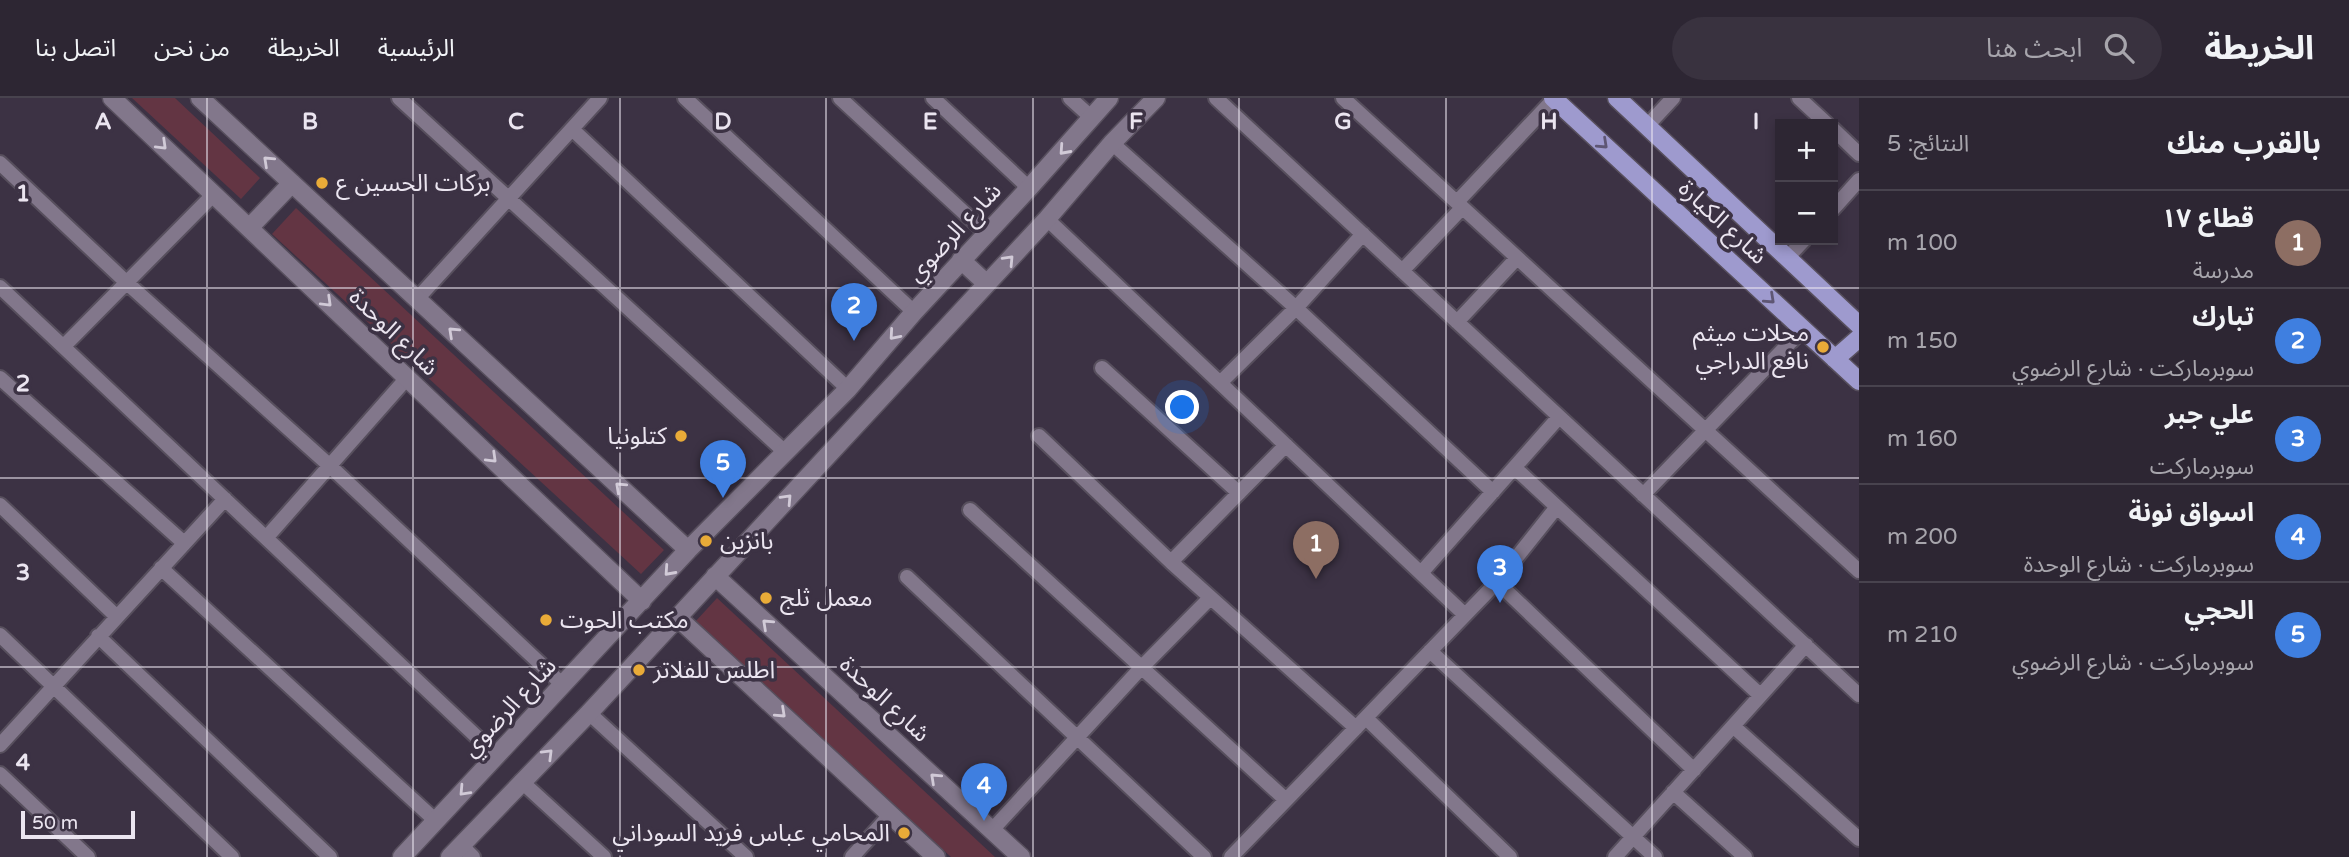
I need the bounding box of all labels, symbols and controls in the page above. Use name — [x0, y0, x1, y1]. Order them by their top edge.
search box — [1672, 17, 2162, 80]
icon: search — [2100, 29, 2138, 67]
text: الخريطة — [2204, 29, 2314, 68]
text: ابحث هنا — [1986, 33, 2082, 64]
text: اتصل بنا — [35, 34, 116, 63]
text: من نحن — [154, 34, 230, 63]
text: الخريطة — [268, 34, 340, 63]
text: الرئيسية — [378, 34, 455, 63]
text: A — [94, 108, 112, 136]
text: B — [302, 108, 318, 136]
text: C — [508, 108, 524, 136]
text: D — [714, 108, 732, 136]
text: E — [923, 108, 937, 136]
text: F — [1129, 108, 1143, 136]
text: G — [1334, 108, 1352, 136]
text: H — [1540, 108, 1558, 136]
text: I — [1753, 108, 1759, 136]
map controls — [1775, 119, 1838, 245]
button: + — [1775, 119, 1838, 182]
text: بالقرب منك — [2167, 125, 2321, 162]
text: النتائج: 5 — [1887, 130, 1969, 158]
one-way arrow — [1595, 136, 1608, 149]
one-way arrow — [154, 137, 167, 149]
one-way arrow — [1060, 142, 1072, 155]
one-way arrow — [263, 157, 276, 170]
place label: بركات الحسين ع — [336, 169, 490, 200]
street label: شارع الكيارة — [1671, 174, 1773, 272]
marker: بركات الحسين ع — [314, 175, 330, 191]
street label: شارع الرضوي — [901, 177, 1010, 290]
text: 1 — [16, 180, 30, 208]
button: − — [1775, 182, 1838, 245]
text: قطاع ١٧ — [2161, 203, 2254, 234]
text: 100 m — [1887, 229, 1957, 257]
text: 1 — [2291, 229, 2305, 257]
one-way arrow — [1000, 255, 1013, 268]
text: مدرسة — [2193, 257, 2254, 285]
street label: شارع الوحدة — [342, 283, 444, 383]
pin: 2 — [831, 283, 877, 341]
one-way arrow — [1762, 290, 1775, 303]
one-way arrow — [319, 293, 332, 306]
text: تبارك — [2192, 301, 2254, 332]
place label: محلات ميثم نافع الدراجي — [1693, 319, 1809, 380]
one-way arrow — [890, 327, 902, 340]
text: 150 m — [1887, 327, 1957, 355]
text: 2 — [2291, 327, 2305, 355]
one-way arrow — [448, 328, 461, 341]
marker: محلات ميثم نافع الدراجي — [1815, 339, 1831, 355]
text: سوبرماركت · شارع الرضوي — [2012, 355, 2254, 383]
text: 2 — [16, 370, 30, 398]
your location — [1165, 390, 1199, 424]
text: علي جبر — [2165, 399, 2254, 430]
place label: كتلونيا — [607, 422, 668, 451]
text: 160 m — [1887, 425, 1957, 453]
text: 3 — [2291, 425, 2305, 453]
marker: كتلونيا — [673, 428, 689, 444]
pin: 5 — [700, 440, 746, 498]
one-way arrow — [484, 450, 497, 463]
text: سوبرماركت — [2150, 453, 2254, 481]
one-way arrow — [615, 482, 628, 495]
one-way arrow — [779, 494, 792, 507]
text: اسواق نونة — [2129, 497, 2254, 528]
pin: 1 — [1293, 521, 1339, 579]
text: 200 m — [1887, 523, 1957, 551]
text: 4 — [2291, 523, 2305, 551]
place label: بانزين — [720, 527, 773, 556]
marker: بانزين — [698, 533, 714, 549]
pin: 3 — [1477, 545, 1523, 603]
text: سوبرماركت · شارع الوحدة — [2024, 551, 2254, 579]
text: 3 — [16, 559, 30, 587]
one-way arrow — [665, 563, 678, 576]
place label: معمل ثلج — [780, 584, 873, 615]
marker: معمل ثلج — [758, 590, 774, 606]
text: الحجي — [2184, 595, 2254, 626]
place label: مكتب الحوت — [560, 606, 689, 635]
marker: مكتب الحوت — [538, 612, 554, 628]
one-way arrow — [762, 620, 775, 632]
text: 210 m — [1887, 621, 1957, 649]
text: 5 — [2291, 621, 2305, 649]
text: سوبرماركت · شارع الرضوي — [2012, 649, 2254, 677]
street label: شارع الوحدة — [832, 650, 936, 750]
street label: شارع الرضوي — [456, 652, 565, 765]
place label: اطلس للفلاتر — [652, 656, 775, 685]
marker: اطلس للفلاتر — [631, 662, 647, 678]
one-way arrow — [773, 705, 786, 717]
text: 4 — [16, 749, 31, 777]
one-way arrow — [540, 750, 553, 763]
pin: 4 — [961, 763, 1007, 821]
one-way arrow — [930, 773, 943, 786]
one-way arrow — [460, 783, 473, 796]
scale bar — [21, 808, 135, 840]
text: 50 m — [32, 812, 78, 834]
place label: المحامي عباس فريد السوداني — [612, 819, 890, 852]
marker: المحامي عباس فريد السوداني — [896, 825, 912, 841]

